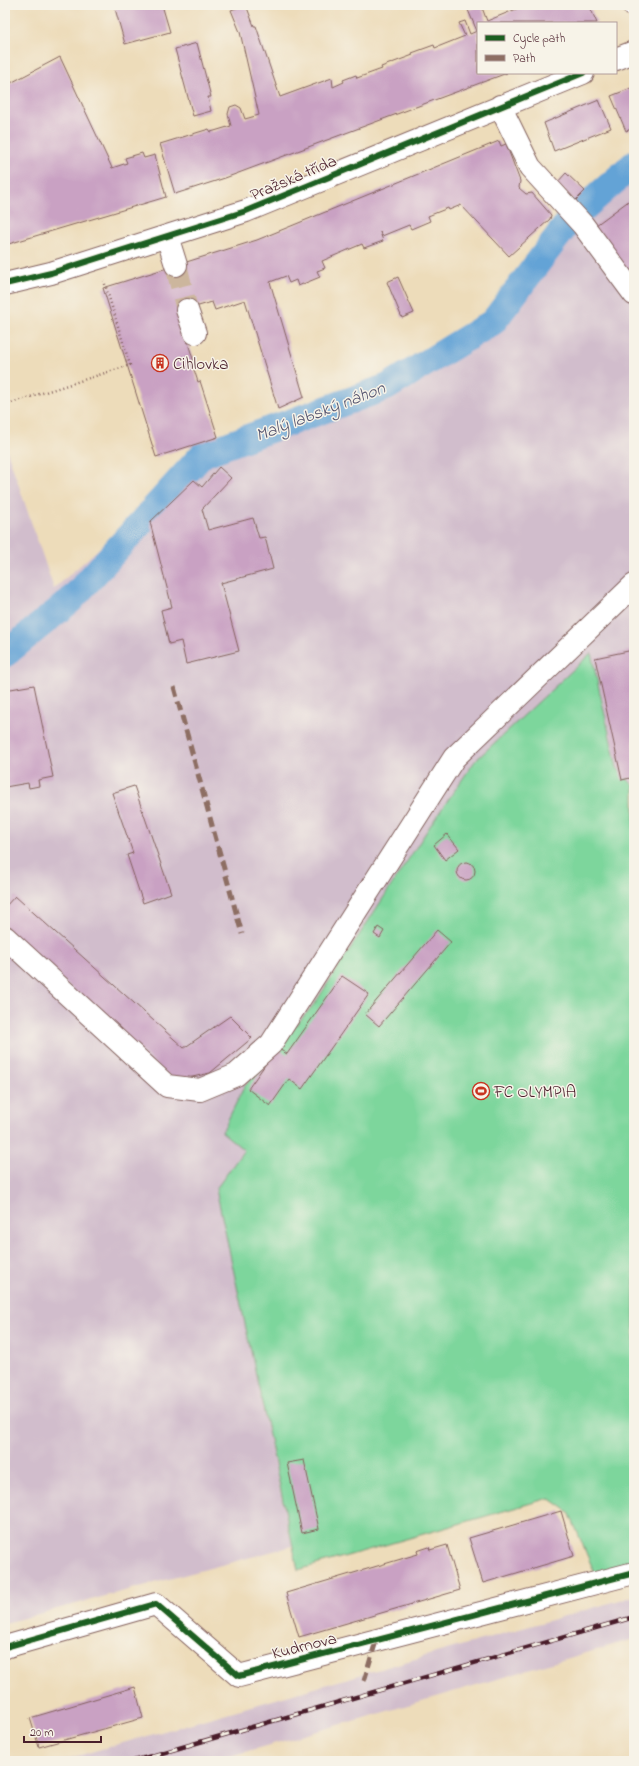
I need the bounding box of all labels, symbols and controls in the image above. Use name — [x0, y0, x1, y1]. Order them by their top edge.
legend — [477, 22, 617, 74]
text: Cycle path — [513, 30, 565, 49]
text: Path — [513, 50, 536, 68]
street label: Pražská třída — [246, 149, 341, 208]
place label: Cihlovka — [173, 352, 228, 377]
building icon: Cihlovka — [150, 353, 170, 373]
water label: Malý labský náhon — [252, 376, 390, 450]
place label: FC OLYMPIA — [493, 1080, 576, 1105]
sports icon: FC OLYMPIA — [471, 1081, 491, 1101]
street label: Kudrnova — [269, 1626, 339, 1667]
scale bar — [24, 1718, 101, 1744]
text: 20 m — [30, 1724, 53, 1742]

